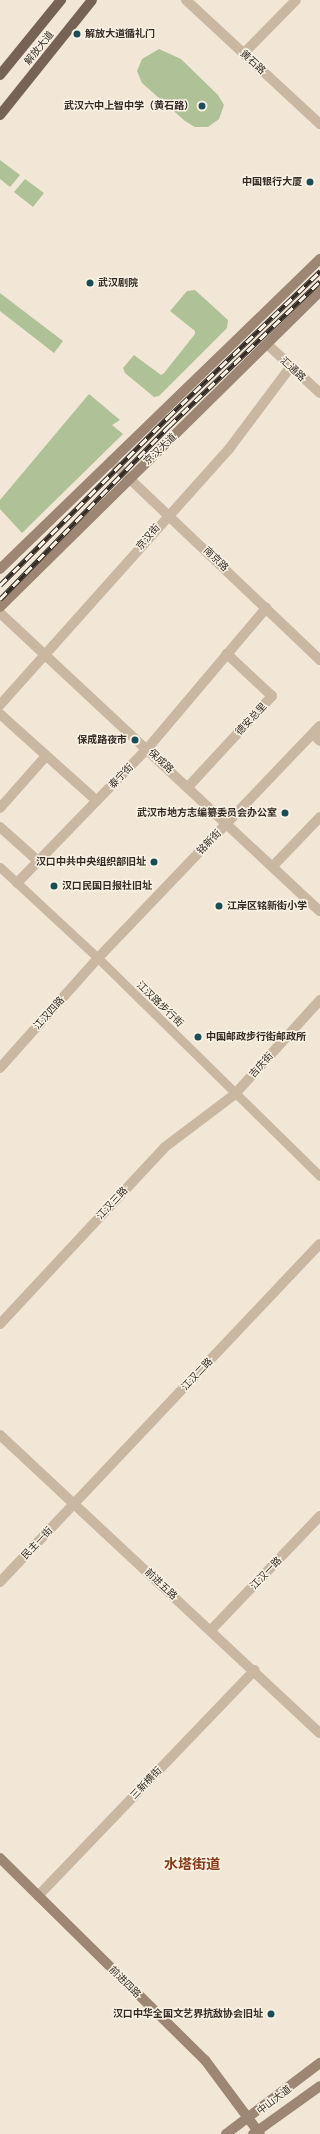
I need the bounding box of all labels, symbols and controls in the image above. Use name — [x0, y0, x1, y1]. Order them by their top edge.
place label: 解放大道循礼门 — [85, 28, 155, 40]
street label: 解放大道 — [22, 29, 56, 67]
marker: 解放大道循礼门 — [72, 29, 82, 39]
street label: 黄石路 — [238, 47, 268, 77]
place label: 武汉六中上智中学（黄石路） — [64, 100, 194, 112]
marker: 武汉六中上智中学（黄石路） — [197, 101, 207, 111]
place label: 中国银行大厦 — [242, 176, 302, 188]
marker: 中国银行大厦 — [305, 177, 315, 187]
place label: 武汉剧院 — [98, 277, 138, 289]
marker: 武汉剧院 — [85, 278, 95, 288]
street label: 汇通路 — [278, 354, 308, 384]
street label: 京汉大道 — [141, 431, 179, 467]
street label: 京汉街 — [134, 522, 162, 552]
street label: 南京路 — [201, 544, 231, 574]
street label: 德安总里 — [233, 700, 269, 738]
place label: 保成路夜市 — [77, 734, 127, 746]
marker: 保成路夜市 — [130, 735, 140, 745]
street label: 保成路 — [146, 746, 176, 776]
street label: 泰宁街 — [106, 761, 136, 791]
place label: 武汉市地方志编纂委员会办公室 — [137, 807, 277, 819]
marker: 武汉市地方志编纂委员会办公室 — [280, 808, 290, 818]
street label: 铭新街 — [194, 827, 224, 857]
place label: 汉口中共中央组织部旧址 — [36, 856, 146, 868]
marker: 汉口中共中央组织部旧址 — [149, 857, 159, 867]
place label: 汉口民国日报社旧址 — [62, 880, 152, 892]
marker: 汉口民国日报社旧址 — [49, 881, 59, 891]
place label: 江岸区铭新街小学 — [227, 900, 307, 912]
marker: 江岸区铭新街小学 — [214, 901, 224, 911]
street label: 江汉路步行街 — [134, 979, 186, 1029]
street label: 江汉四路 — [31, 994, 67, 1032]
place label: 中国邮政步行街邮政所 — [206, 1031, 306, 1043]
marker: 中国邮政步行街邮政所 — [193, 1032, 203, 1042]
street label: 吉庆街 — [247, 1050, 275, 1080]
street label: 江汉三路 — [94, 1184, 130, 1222]
street label: 江汉二路 — [179, 1355, 215, 1393]
street label: 民主一街 — [19, 1524, 55, 1562]
street label: 江汉一路 — [248, 1554, 284, 1592]
street label: 前进五路 — [142, 1566, 180, 1602]
street label: 三新横街 — [128, 1764, 164, 1802]
district label: 水塔街道 — [164, 1856, 220, 1872]
street label: 前进四路 — [107, 1964, 143, 2000]
place label: 汉口中华全国文艺界抗敌协会旧址 — [113, 2008, 263, 2020]
marker: 汉口中华全国文艺界抗敌协会旧址 — [266, 2009, 276, 2019]
street label: 中山大道 — [255, 2083, 293, 2117]

